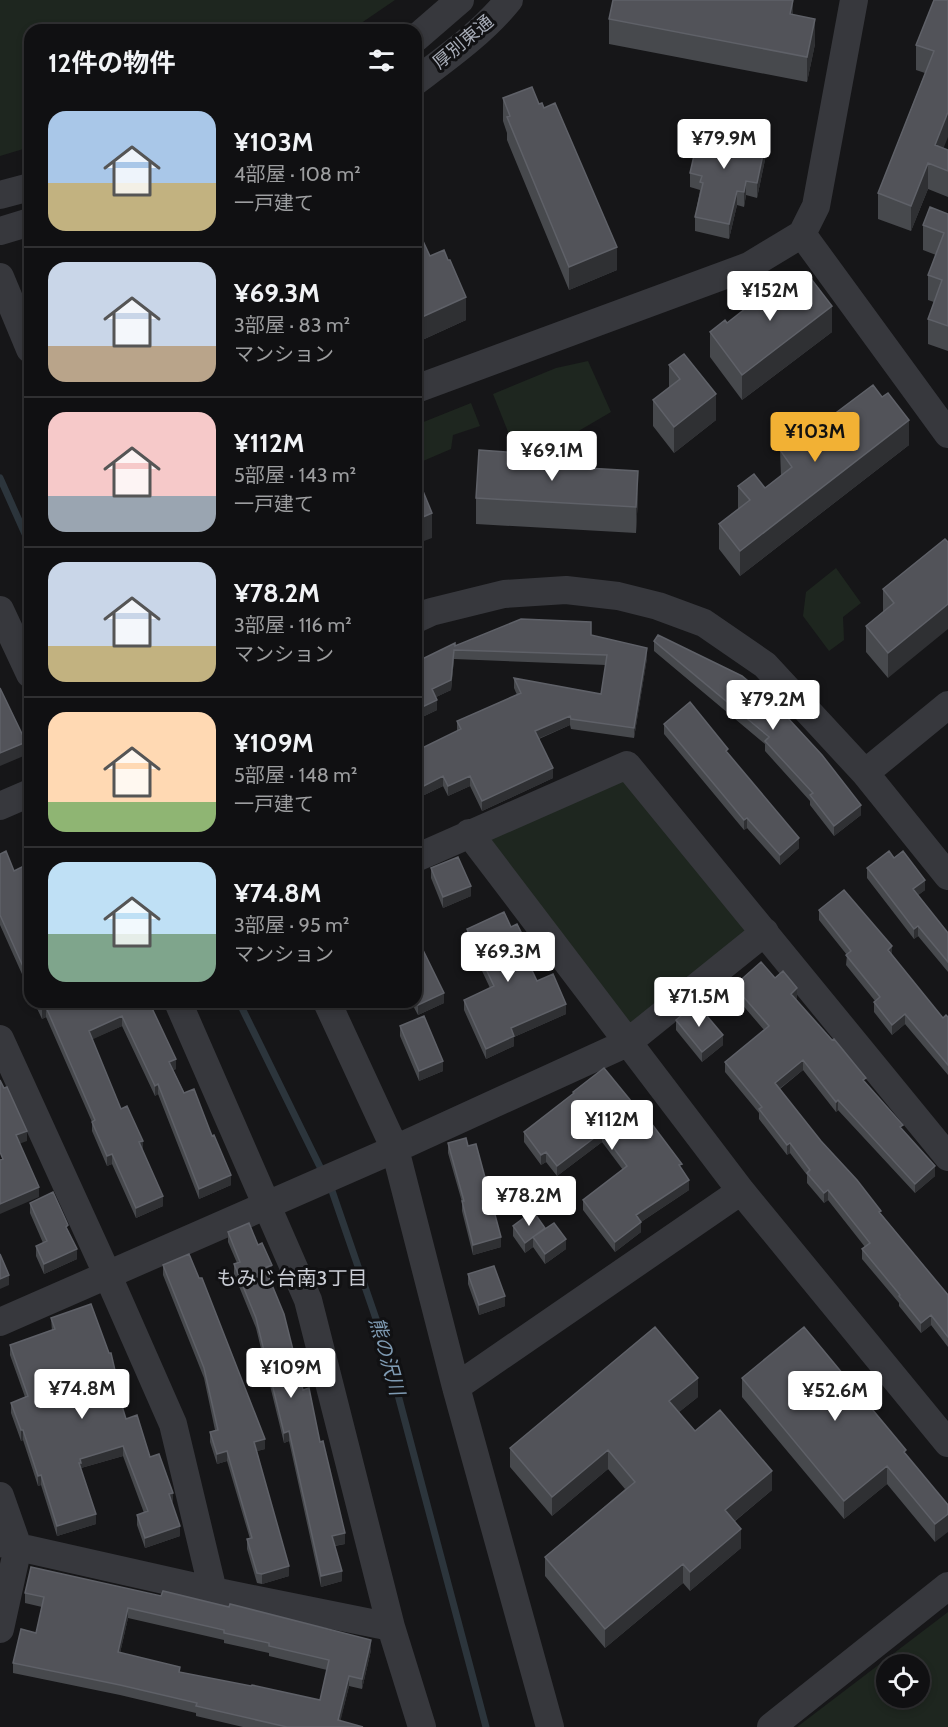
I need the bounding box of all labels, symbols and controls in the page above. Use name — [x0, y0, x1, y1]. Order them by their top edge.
street label: 厚別東通 — [428, 10, 498, 74]
icon: filters — [365, 44, 398, 77]
text: 12件の物件 — [48, 47, 175, 79]
pin: ¥79.9M — [675, 119, 773, 170]
text: ¥103M — [234, 126, 313, 158]
text: ¥79.9M — [691, 126, 757, 150]
icon: home — [96, 135, 168, 207]
text: 4部屋 · 108 m² — [234, 162, 361, 186]
text: 一戸建て — [234, 191, 314, 215]
pin: ¥152M — [728, 271, 812, 322]
text: ¥69.3M — [234, 277, 320, 309]
text: ¥152M — [741, 278, 799, 302]
icon: home — [96, 286, 168, 358]
text: 3部屋 · 83 m² — [234, 313, 350, 337]
text: マンション — [234, 342, 334, 366]
pin: ¥103M — [773, 412, 857, 463]
text: ¥103M — [784, 419, 846, 443]
text: ¥112M — [234, 427, 304, 459]
pin: ¥69.1M — [503, 431, 601, 482]
icon: home — [96, 436, 168, 508]
text: ¥69.1M — [521, 438, 583, 462]
text: 5部屋 · 143 m² — [234, 463, 356, 487]
text: 一戸建て — [234, 492, 314, 516]
text: ¥78.2M — [234, 577, 320, 609]
icon: home — [96, 586, 168, 658]
text: 3部屋 · 116 m² — [234, 613, 352, 637]
text: マンション — [234, 642, 334, 666]
pin: ¥79.2M — [724, 680, 822, 731]
text: ¥79.2M — [741, 687, 805, 711]
text: ¥109M — [234, 727, 314, 759]
icon: home — [96, 736, 168, 808]
text: 5部屋 · 148 m² — [234, 763, 357, 787]
text: 一戸建て — [234, 792, 314, 816]
text: ¥74.8M — [234, 877, 321, 909]
icon: home — [96, 886, 168, 958]
text: 3部屋 · 95 m² — [234, 913, 349, 937]
pin: ¥69.3M — [459, 932, 557, 983]
text: ¥69.3M — [475, 939, 541, 963]
text: マンション — [234, 942, 334, 966]
pin: ¥71.5M — [650, 977, 748, 1028]
text: ¥71.5M — [668, 984, 730, 1008]
pin: ¥112M — [570, 1100, 654, 1151]
text: ¥112M — [585, 1107, 639, 1131]
pin: ¥78.2M — [480, 1176, 578, 1227]
text: ¥78.2M — [496, 1183, 562, 1207]
district label: もみじ台南3丁目 — [217, 1266, 367, 1290]
water label: 熊の沢川 — [364, 1314, 410, 1400]
pin: ¥109M — [249, 1348, 333, 1399]
text: ¥109M — [260, 1355, 322, 1379]
pin: ¥74.8M — [33, 1369, 131, 1420]
pin: ¥52.6M — [786, 1371, 884, 1422]
text: ¥74.8M — [48, 1376, 116, 1400]
text: ¥52.6M — [802, 1378, 868, 1402]
map controls — [876, 1654, 930, 1708]
button: locate — [876, 1654, 930, 1708]

